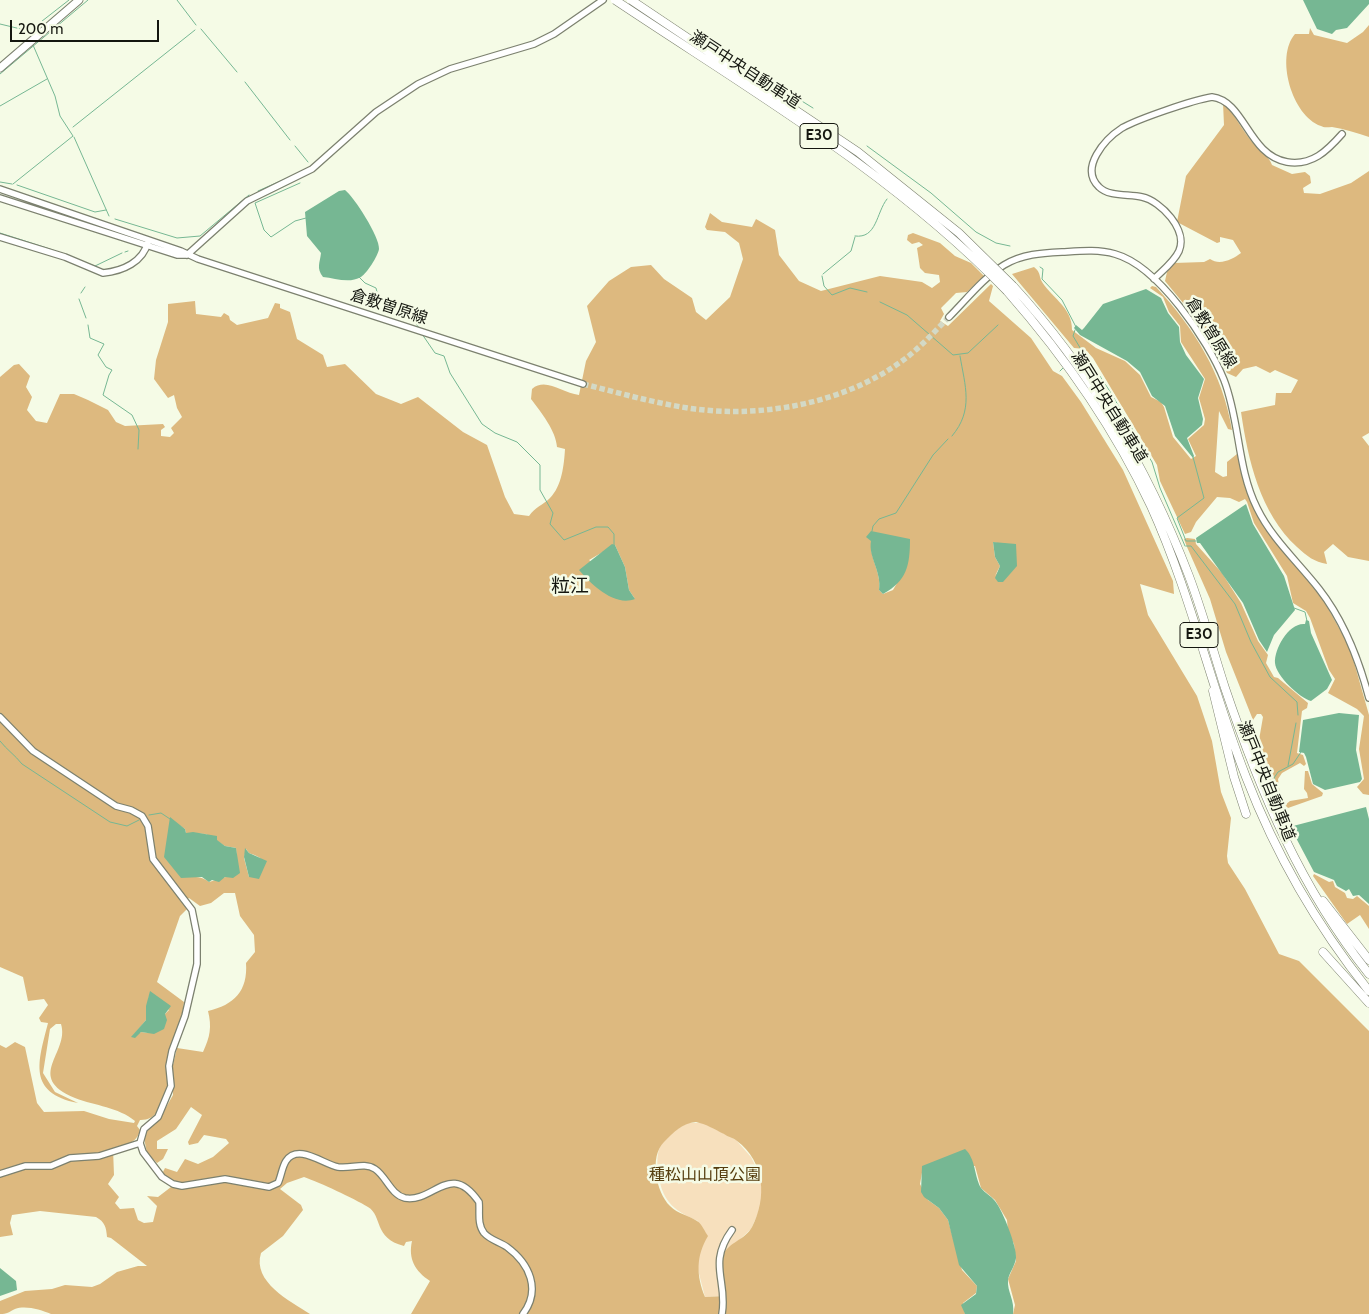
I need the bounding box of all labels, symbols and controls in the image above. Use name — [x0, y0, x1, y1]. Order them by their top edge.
scale bar — [12, 10, 161, 42]
text: 200 m — [18, 20, 63, 38]
street label: 瀬戸中央自動車道 — [686, 27, 804, 113]
road number: E30 — [800, 124, 838, 148]
street label: 倉敷曽原線 — [348, 286, 430, 328]
street label: 倉敷曽原線 — [1182, 294, 1240, 372]
street label: 瀬戸中央自動車道 — [1067, 348, 1151, 466]
district label: 粒江 — [551, 575, 589, 597]
road number: E30 — [1180, 622, 1218, 648]
street label: 瀬戸中央自動車道 — [1233, 718, 1299, 844]
park label: 種松山山頂公園 — [649, 1165, 761, 1185]

